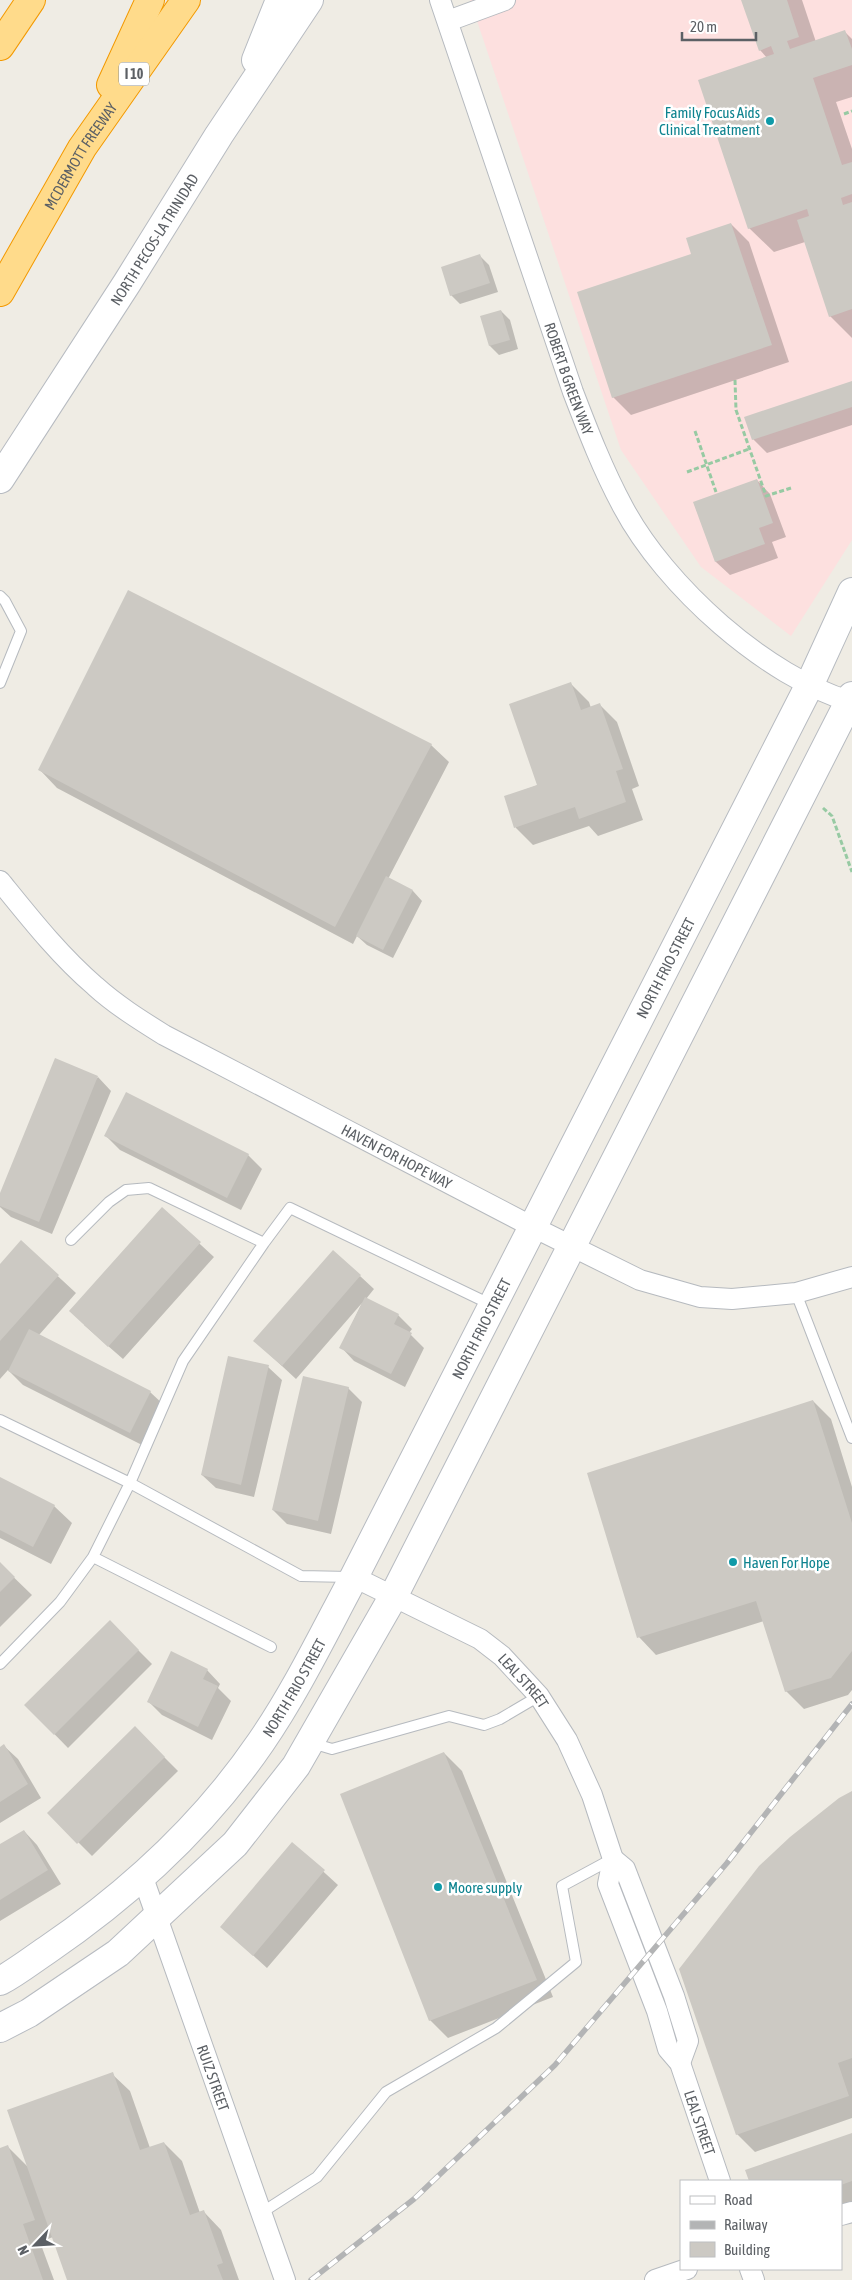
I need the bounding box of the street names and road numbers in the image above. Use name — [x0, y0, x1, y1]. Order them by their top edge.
road number: I 10 — [119, 62, 149, 86]
street label: MCDERMOTT FREEWAY — [40, 99, 120, 212]
street label: NORTH PECOS-LA TRINIDAD — [107, 170, 201, 308]
street label: ROBERT B GREEN WAY — [542, 320, 597, 437]
street label: NORTH FRIO STREET — [632, 914, 698, 1021]
street label: HAVEN FOR HOPE WAY — [339, 1120, 455, 1192]
street label: NORTH FRIO STREET — [448, 1275, 514, 1382]
street label: NORTH FRIO STREET — [259, 1635, 329, 1740]
street label: LEAL STREET — [495, 1650, 553, 1711]
street label: RUIZ STREET — [194, 2042, 233, 2113]
street label: LEAL STREET — [681, 2088, 719, 2157]

